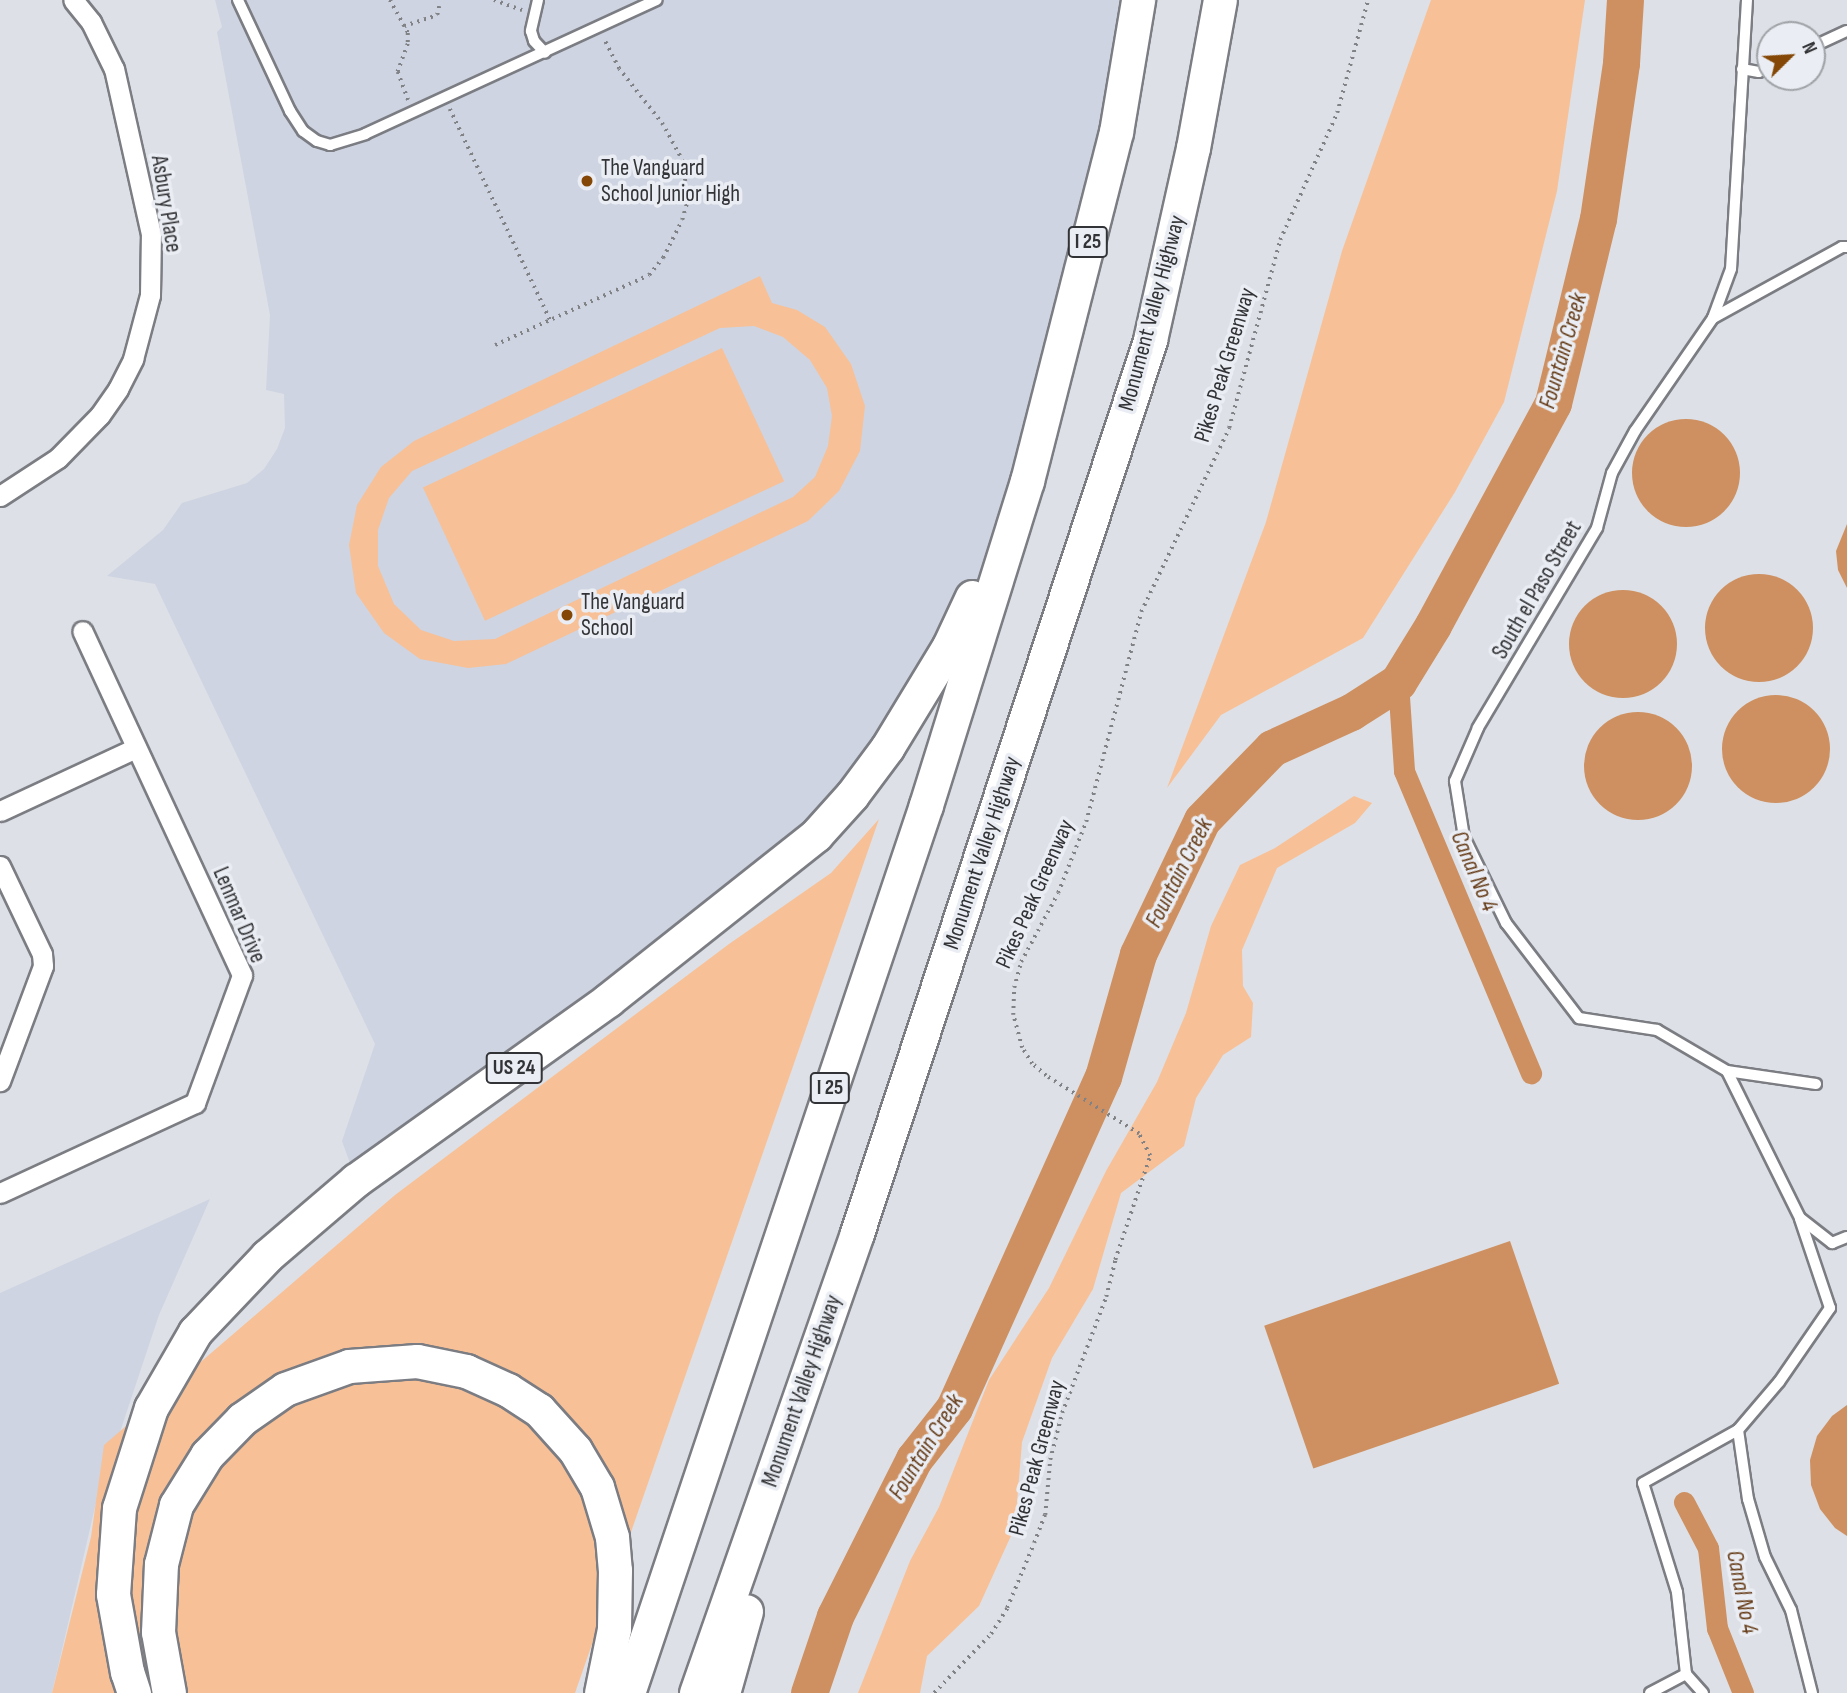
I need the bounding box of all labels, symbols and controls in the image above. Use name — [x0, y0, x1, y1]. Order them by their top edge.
north arrow — [1756, 21, 1826, 91]
text: N — [1796, 39, 1821, 57]
street label: Asbury Place — [145, 154, 187, 254]
place label: The Vanguard School Junior High — [601, 154, 740, 208]
marker: The Vanguard School Junior High — [579, 173, 595, 189]
street label: Monument Valley Highway — [1113, 212, 1191, 414]
road number: I 25 — [1067, 224, 1109, 260]
street label: Pikes Peak Greenway — [1188, 284, 1262, 446]
water label: Fountain Creek — [1533, 290, 1593, 412]
street label: South el Paso Street — [1486, 516, 1588, 664]
place label: The Vanguard School — [581, 588, 685, 642]
marker: The Vanguard School — [559, 607, 575, 623]
street label: Monument Valley Highway — [938, 753, 1026, 953]
water label: Fountain Creek — [1139, 814, 1219, 932]
street label: Pikes Peak Greenway — [990, 815, 1080, 973]
water label: Canal No 4 — [1444, 827, 1504, 915]
street label: Lenmar Drive — [206, 863, 272, 967]
road number: US 24 — [484, 1050, 544, 1086]
road number: I 25 — [809, 1070, 851, 1106]
street label: Monument Valley Highway — [756, 1291, 848, 1491]
street label: Pikes Peak Greenway — [1003, 1377, 1071, 1539]
water label: Fountain Creek — [882, 1389, 970, 1505]
water label: Canal No 4 — [1720, 1548, 1764, 1636]

